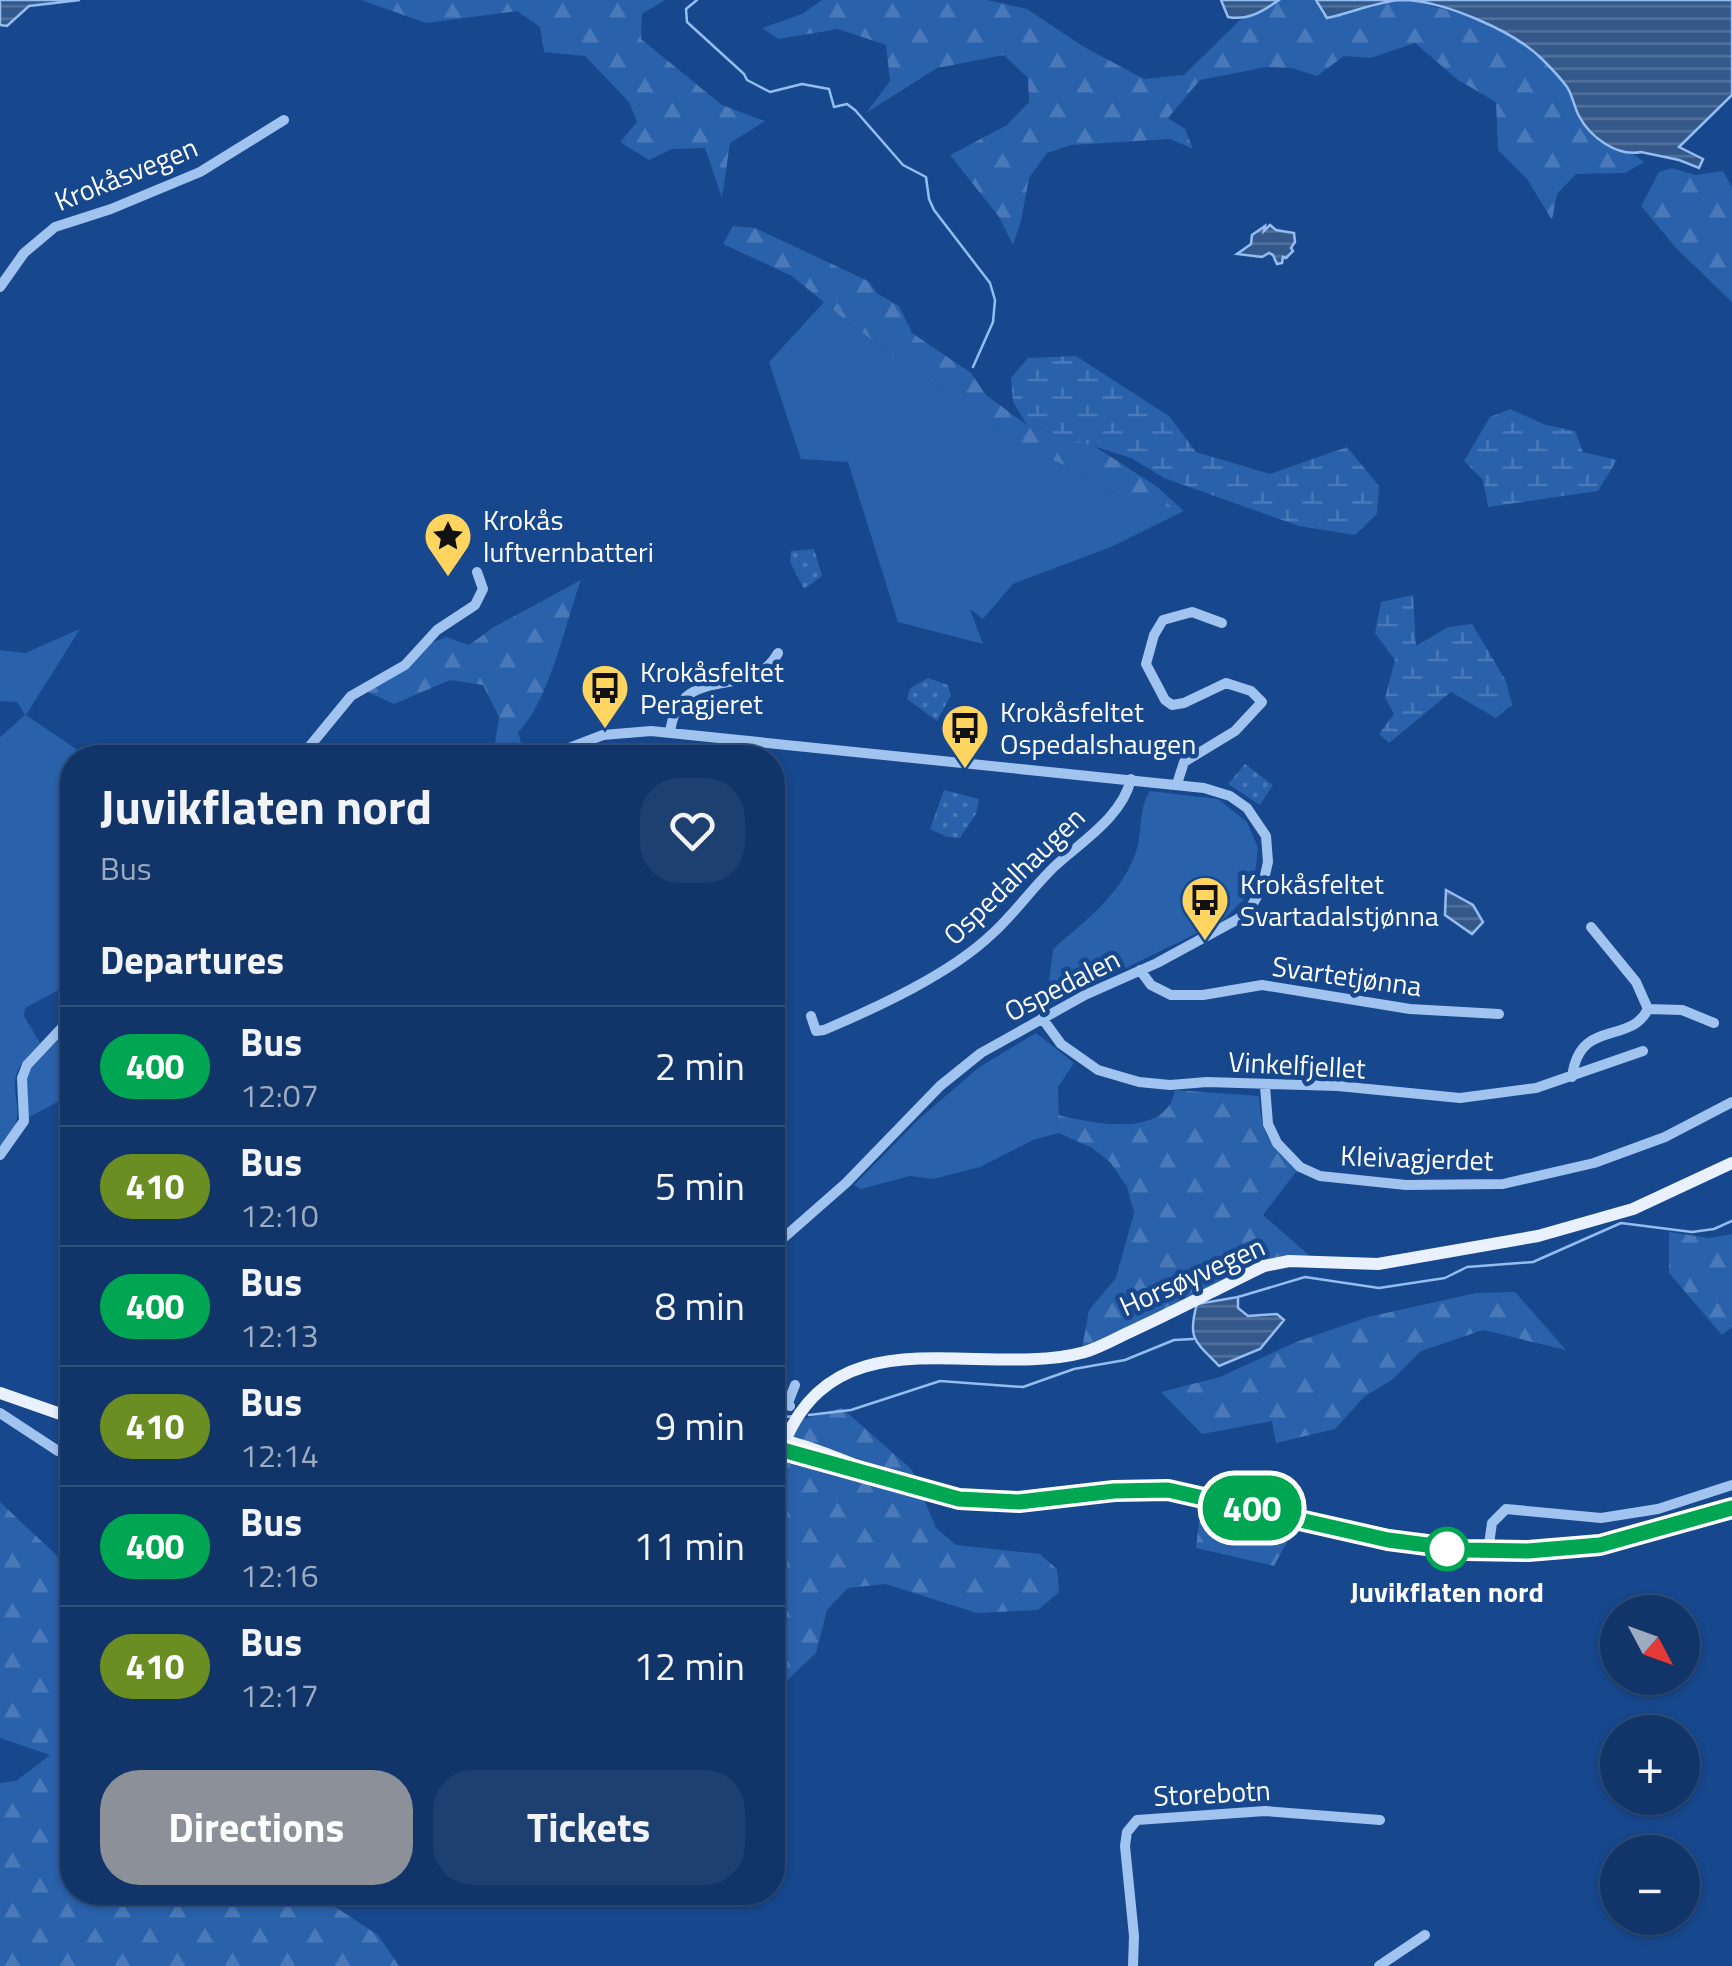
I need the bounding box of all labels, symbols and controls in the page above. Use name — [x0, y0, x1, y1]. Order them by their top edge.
street label: Krokåsvegen — [48, 125, 204, 222]
place label: Krokås luftvernbatteri — [483, 498, 654, 573]
place icon: Krokås luftvernbatteri — [422, 510, 474, 578]
place label: Krokåsfeltet Peragjeret — [640, 650, 784, 725]
bus stop icon: Krokåsfeltet Peragjeret — [579, 662, 631, 730]
place label: Krokåsfeltet Ospedalshaugen — [1000, 690, 1196, 765]
bus stop icon: Krokåsfeltet Ospedalshaugen — [939, 702, 991, 770]
text: Juvikflaten nord — [100, 770, 432, 843]
button: heart — [640, 778, 745, 883]
street label: Ospedalhaugen — [933, 797, 1094, 955]
text: Bus — [100, 844, 152, 892]
place label: Krokåsfeltet Svartadalstjønna — [1240, 862, 1439, 937]
bus stop icon: Krokåsfeltet Svartadalstjønna — [1179, 874, 1231, 942]
text: Departures — [100, 931, 284, 989]
street label: Ospedalen — [996, 937, 1127, 1032]
street label: Svartetjønna — [1270, 944, 1425, 1007]
text: Bus — [240, 1013, 302, 1071]
text: 2 min — [655, 1037, 745, 1095]
text: 400 — [126, 1039, 184, 1093]
street label: Vinkelfjellet — [1227, 1039, 1367, 1090]
text: 12:07 — [240, 1071, 319, 1119]
text: Bus — [240, 1133, 302, 1191]
street label: Kleivagjerdet — [1340, 1133, 1494, 1182]
text: 5 min — [655, 1157, 745, 1215]
text: 410 — [126, 1159, 184, 1213]
text: 12:10 — [240, 1191, 319, 1239]
street label: Horsøyvegen — [1112, 1224, 1271, 1327]
text: Bus — [240, 1253, 302, 1311]
text: 8 min — [655, 1277, 745, 1335]
text: 400 — [126, 1279, 184, 1333]
text: 12:13 — [240, 1311, 319, 1359]
text: Bus — [240, 1373, 302, 1431]
text: 9 min — [655, 1397, 745, 1455]
text: 410 — [126, 1399, 184, 1453]
text: 12:14 — [240, 1431, 319, 1479]
line badge: 400 — [1194, 1476, 1310, 1540]
text: 400 — [1223, 1481, 1281, 1535]
text: Bus — [240, 1493, 302, 1551]
text: 11 min — [634, 1517, 745, 1575]
text: 400 — [126, 1519, 184, 1573]
marker: Juvikflaten nord — [1426, 1528, 1468, 1570]
text: 12:16 — [240, 1551, 319, 1599]
place label: Juvikflaten nord — [1350, 1570, 1544, 1613]
north arrow — [1600, 1595, 1700, 1695]
map controls — [1600, 1595, 1700, 1935]
text: Bus — [240, 1613, 302, 1671]
text: 12 min — [634, 1637, 745, 1695]
text: 410 — [126, 1639, 184, 1693]
text: 12:17 — [240, 1671, 319, 1719]
button: + — [1600, 1715, 1700, 1815]
street label: Storebotn — [1152, 1768, 1272, 1817]
button: Directions — [100, 1770, 413, 1885]
button: Tickets — [433, 1770, 745, 1885]
button: − — [1600, 1835, 1700, 1935]

